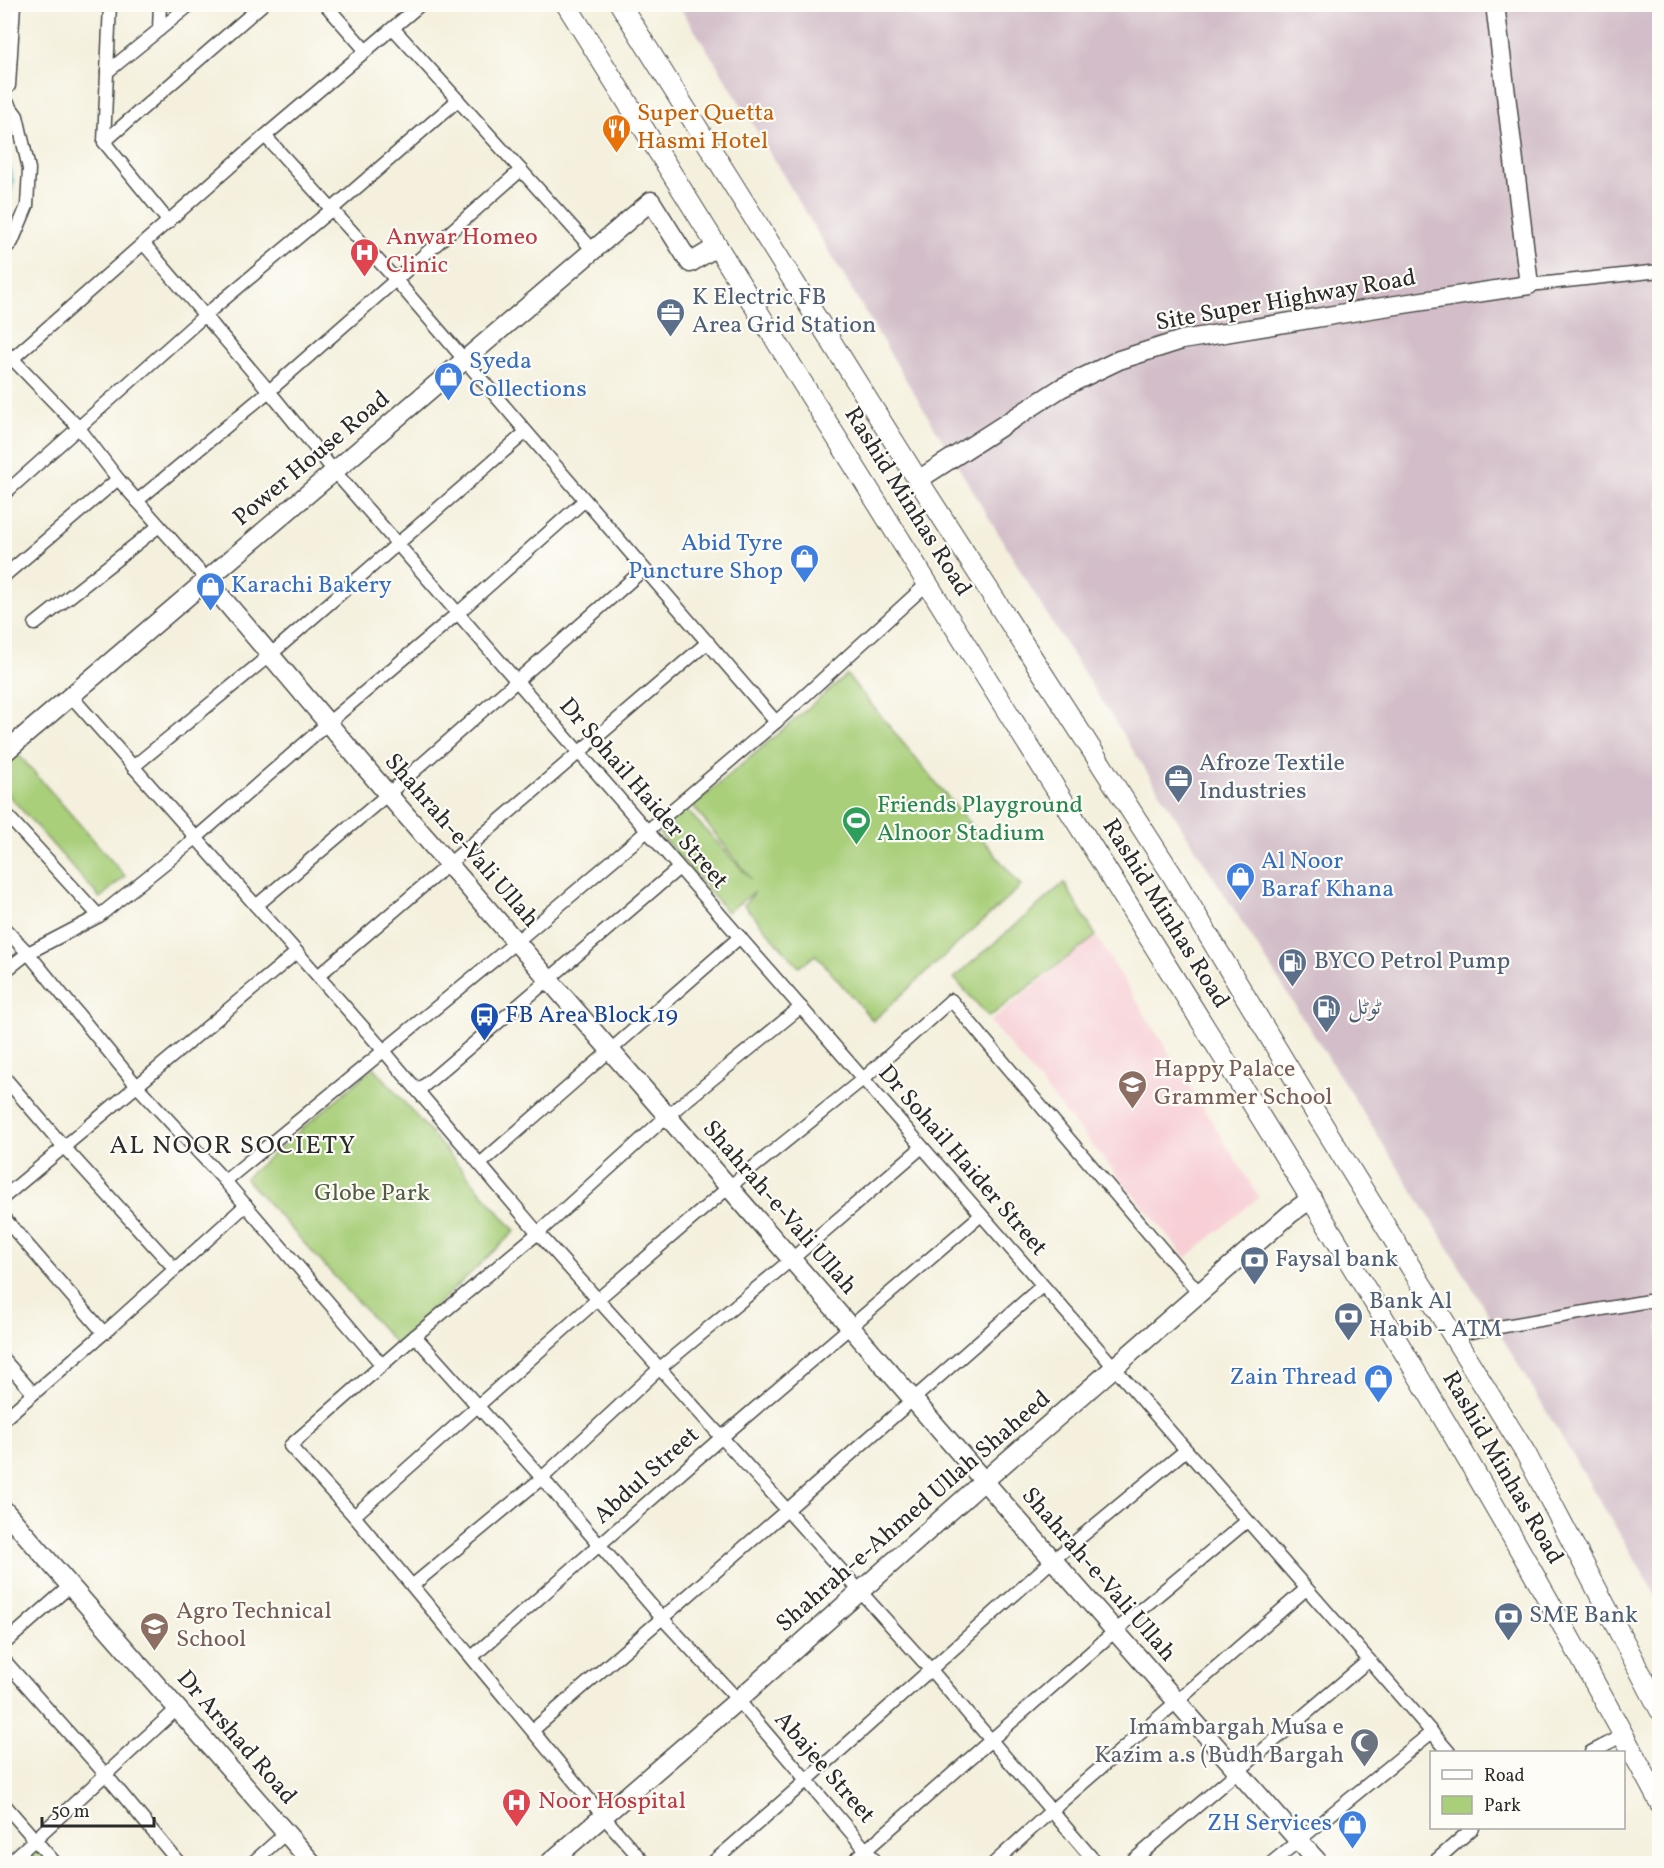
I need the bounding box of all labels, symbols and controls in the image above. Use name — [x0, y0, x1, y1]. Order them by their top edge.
place label: Super Quetta Hasmi Hotel — [637, 97, 775, 159]
restaurant icon: Super Quetta Hasmi Hotel — [600, 112, 632, 154]
place label: Anwar Homeo Clinic — [386, 221, 538, 283]
hospital icon: Anwar Homeo Clinic — [349, 236, 381, 278]
street label: Site Super Highway Road — [1153, 261, 1419, 341]
place label: K Electric FB Area Grid Station — [692, 281, 876, 343]
office icon: K Electric FB Area Grid Station — [655, 296, 687, 338]
place label: Syeda Collections — [469, 345, 587, 407]
shop icon: Syeda Collections — [432, 360, 464, 402]
street label: Power House Road — [226, 383, 398, 535]
street label: Rashid Minhas Road — [835, 401, 979, 603]
place label: Abid Tyre Puncture Shop — [628, 527, 783, 589]
shop icon: Abid Tyre Puncture Shop — [788, 542, 820, 584]
place label: Karachi Bakery — [231, 569, 392, 603]
shop icon: Karachi Bakery — [194, 570, 226, 612]
street label: Dr Sohail Haider Street — [550, 691, 736, 897]
street label: Shahrah-e-Vali Ullah — [376, 746, 546, 936]
place label: Afroze Textile Industries — [1199, 747, 1345, 809]
office icon: Afroze Textile Industries — [1162, 762, 1194, 804]
place label: Friends Playground Alnoor Stadium — [877, 789, 1083, 851]
sports icon: Friends Playground Alnoor Stadium — [840, 804, 872, 846]
street label: Rashid Minhas Road — [1093, 813, 1237, 1015]
place label: Al Noor Baraf Khana — [1261, 845, 1394, 907]
shop icon: Al Noor Baraf Khana — [1224, 860, 1256, 902]
place label: BYCO Petrol Pump — [1314, 945, 1510, 979]
fuel station icon: BYCO Petrol Pump — [1277, 946, 1309, 988]
place label: ٹوٹل — [1348, 991, 1382, 1025]
fuel station icon: ٹوٹل — [1311, 992, 1343, 1034]
place label: FB Area Block 19 — [505, 999, 678, 1033]
bus stop icon: FB Area Block 19 — [468, 1000, 500, 1042]
place label: Happy Palace Grammer School — [1154, 1053, 1332, 1115]
street label: Dr Sohail Haider Street — [869, 1058, 1055, 1264]
school or university icon: Happy Palace Grammer School — [1117, 1068, 1149, 1110]
street label: Shahrah-e-Vali Ullah — [694, 1113, 864, 1303]
district label: AL NOOR SOCIETY — [109, 1128, 357, 1164]
park label: Globe Park — [314, 1177, 430, 1211]
place label: Faysal bank — [1275, 1243, 1398, 1277]
bank icon: Faysal bank — [1238, 1244, 1270, 1286]
place label: Bank Al Habib - ATM — [1369, 1285, 1502, 1347]
bank icon: Bank Al Habib - ATM — [1332, 1300, 1364, 1342]
place label: Zain Thread — [1229, 1361, 1357, 1395]
shop icon: Zain Thread — [1362, 1362, 1394, 1404]
street label: Rashid Minhas Road — [1433, 1365, 1571, 1571]
street label: Shahrah-e-Ahmed Ullah Shaheed — [769, 1383, 1059, 1641]
street label: Abdul Street — [587, 1419, 707, 1533]
street label: Shahrah-e-Vali Ullah — [1013, 1480, 1183, 1670]
place label: Agro Technical School — [176, 1595, 332, 1657]
place label: SME Bank — [1529, 1599, 1638, 1633]
bank icon: SME Bank — [1492, 1600, 1524, 1642]
school or university icon: Agro Technical School — [139, 1610, 171, 1652]
street label: Dr Arshad Road — [168, 1663, 304, 1813]
street label: Abajee Street — [765, 1704, 883, 1832]
place label: Imambargah Musa e Kazim a.s (Budh Bargah — [1094, 1711, 1344, 1773]
mosque icon: Imambargah Musa e Kazim a.s (Budh Bargah — [1349, 1726, 1381, 1768]
legend — [1430, 1751, 1625, 1829]
text: Road — [1484, 1764, 1525, 1789]
place label: Noor Hospital — [538, 1785, 686, 1819]
hospital icon: Noor Hospital — [501, 1786, 533, 1828]
scale bar — [42, 1790, 154, 1828]
text: Park — [1484, 1794, 1521, 1819]
text: 50 m — [51, 1800, 90, 1825]
place label: ZH Services — [1207, 1807, 1332, 1841]
shop icon: ZH Services — [1337, 1808, 1369, 1850]

